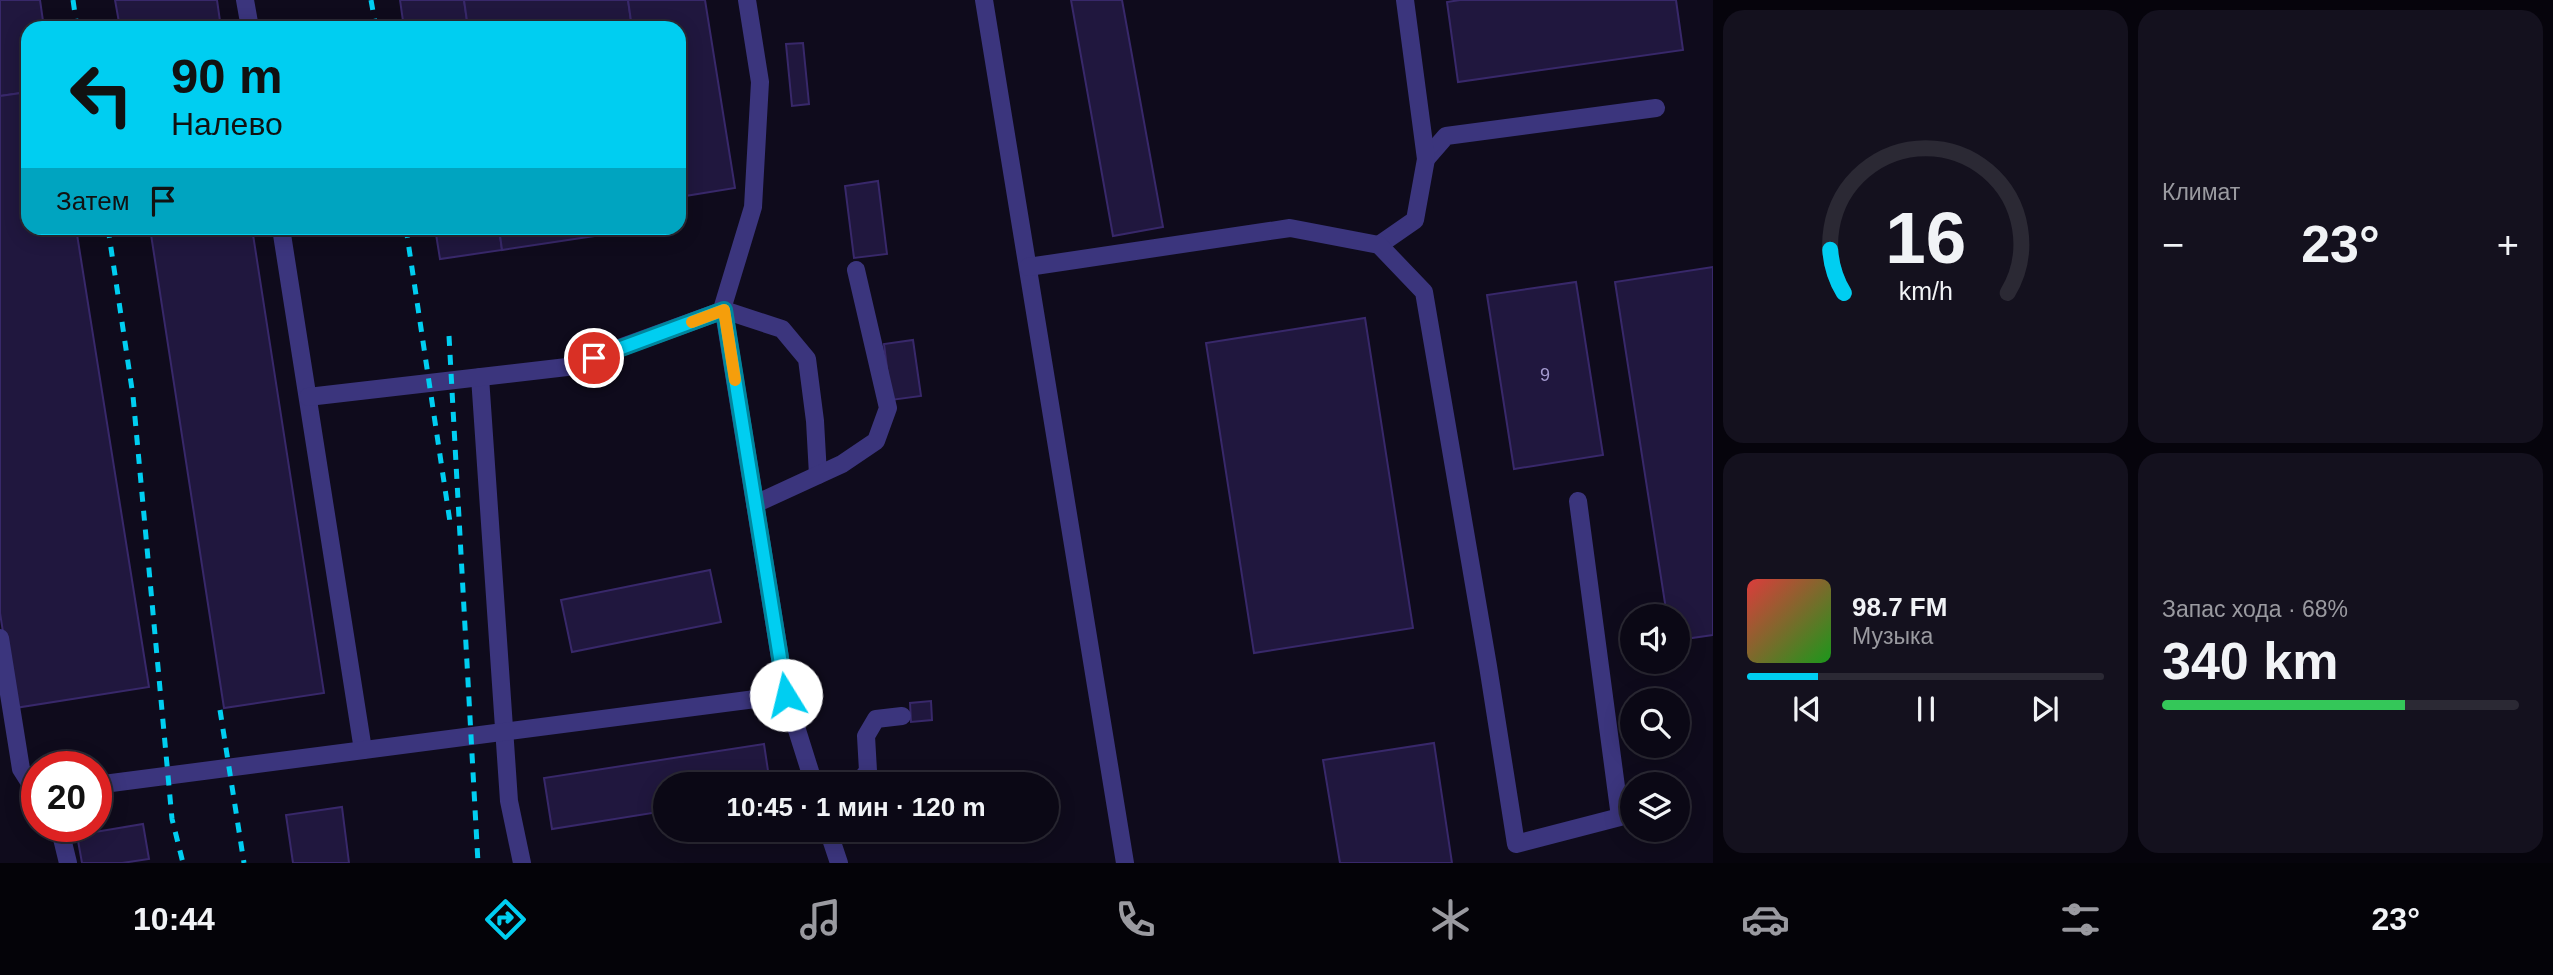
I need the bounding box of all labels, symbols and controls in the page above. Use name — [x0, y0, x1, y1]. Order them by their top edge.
icon: left — [56, 49, 147, 140]
text: 90 m — [171, 49, 283, 103]
text: Налево — [171, 106, 283, 142]
text: Климат — [2162, 179, 2240, 205]
icon: arrive — [144, 182, 182, 220]
text: Затем — [56, 186, 130, 216]
text: 16 — [1885, 197, 1966, 278]
text: 23° — [2301, 215, 2380, 273]
text: − — [2162, 224, 2184, 266]
text: + — [2497, 224, 2519, 266]
text: km/h — [1898, 276, 1953, 304]
pin — [564, 328, 624, 388]
icon: arrive — [575, 339, 613, 377]
house number: 9 — [1540, 365, 1550, 385]
text: 98.7 FM — [1852, 592, 1947, 622]
text: Запас хода · 68% — [2162, 596, 2348, 622]
map controls — [1620, 604, 1690, 842]
button: sound — [1620, 604, 1690, 674]
text: Музыка — [1852, 623, 1933, 649]
text: 340 km — [2162, 632, 2338, 690]
position arrow — [749, 658, 823, 732]
button: search — [1620, 688, 1690, 758]
icon: previous — [1788, 690, 1826, 728]
icon: pause — [1907, 690, 1945, 728]
icon: next — [2026, 690, 2064, 728]
speed limit sign: 20 — [21, 751, 112, 842]
button: layers — [1620, 772, 1690, 842]
text: 10:45 · 1 мин · 120 m — [726, 792, 986, 822]
icon: directions — [481, 895, 530, 944]
icon: music — [796, 895, 845, 944]
icon: phone — [1111, 895, 1160, 944]
icon: climate — [1426, 895, 1475, 944]
icon: car — [1741, 895, 1790, 944]
icon: filters — [2056, 895, 2105, 944]
text: 10:44 — [133, 901, 215, 937]
text: 23° — [2372, 901, 2420, 937]

